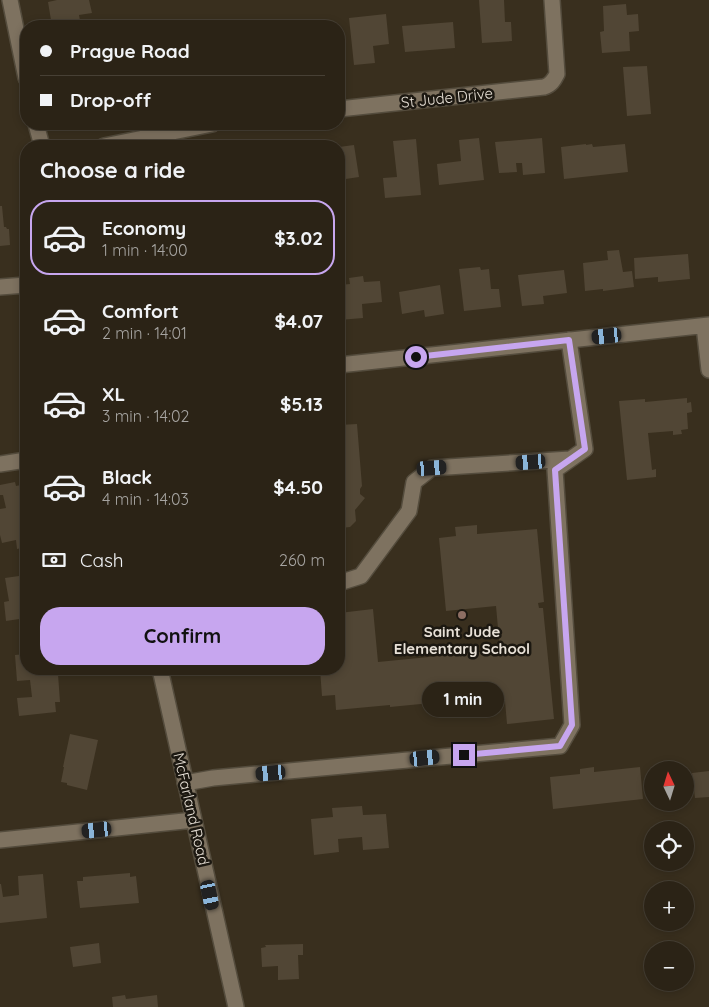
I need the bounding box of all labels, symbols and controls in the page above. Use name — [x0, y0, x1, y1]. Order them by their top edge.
text: Prague Road — [70, 39, 190, 63]
street label: St Jude Drive — [400, 83, 494, 112]
text: Drop-off — [70, 88, 151, 112]
text: Choose a ride — [40, 156, 185, 184]
icon: car — [42, 215, 87, 260]
text: Economy — [102, 216, 186, 240]
text: $3.02 — [274, 226, 323, 250]
text: 1 min · 14:00 — [102, 240, 188, 260]
icon: car — [42, 298, 87, 343]
text: Comfort — [102, 299, 179, 323]
text: $4.07 — [274, 309, 323, 333]
text: 2 min · 14:01 — [102, 323, 187, 343]
car — [591, 327, 622, 345]
route start — [405, 346, 427, 368]
icon: car — [42, 381, 87, 426]
text: XL — [102, 382, 125, 406]
text: $5.13 — [280, 392, 323, 416]
text: 3 min · 14:02 — [102, 406, 189, 426]
car — [515, 453, 546, 471]
car — [416, 459, 447, 477]
icon: car — [42, 464, 87, 509]
text: Black — [102, 465, 152, 489]
text: $4.50 — [273, 475, 323, 499]
text: 4 min · 14:03 — [102, 489, 189, 509]
icon: cash — [40, 546, 68, 574]
text: Cash — [80, 548, 124, 572]
text: 260 m — [279, 550, 325, 570]
button: Confirm — [40, 607, 325, 665]
marker: Saint Jude Elementary School — [456, 609, 468, 621]
place label: Saint Jude Elementary School — [394, 622, 530, 658]
callout: 1 min — [423, 682, 505, 718]
text: 1 min — [444, 689, 482, 709]
route end — [453, 744, 475, 766]
car — [409, 749, 440, 767]
street label: McFarland Road — [169, 751, 214, 867]
north arrow — [644, 761, 694, 811]
map controls — [644, 761, 694, 991]
car — [255, 764, 286, 782]
car — [81, 821, 112, 839]
button: locate — [644, 821, 694, 871]
car — [199, 879, 220, 911]
button: + — [644, 881, 694, 931]
button: − — [644, 941, 694, 991]

